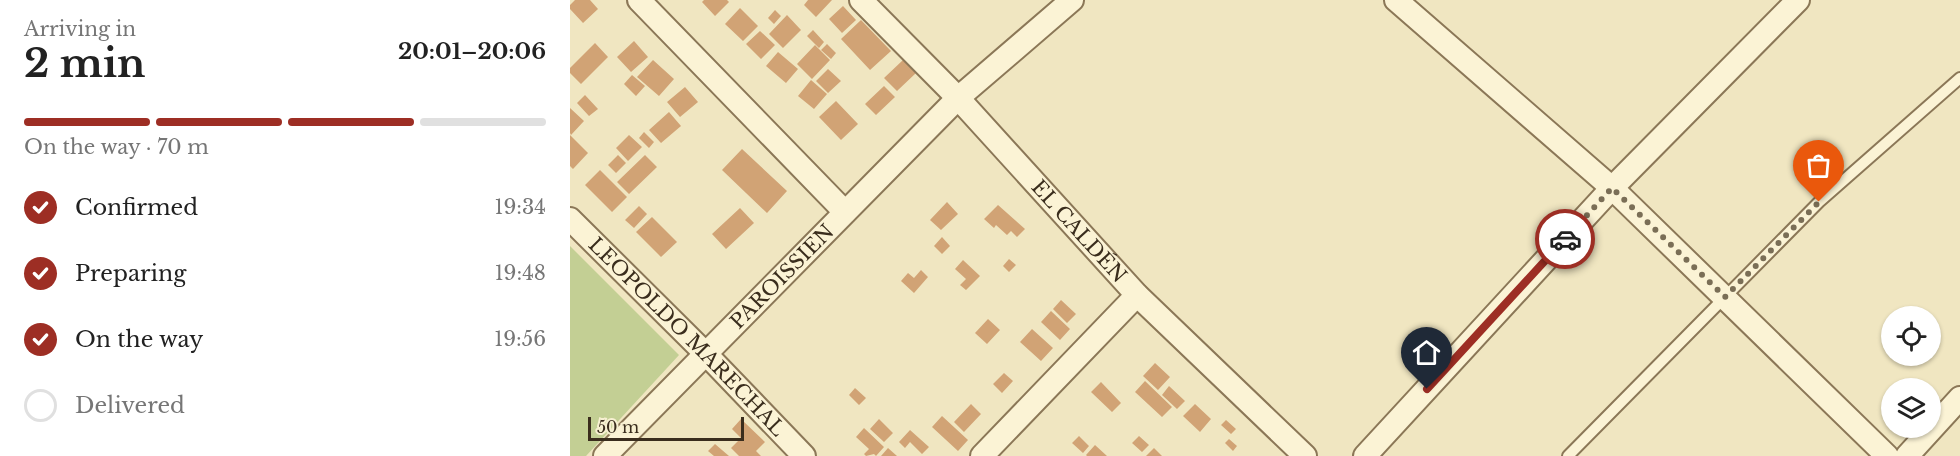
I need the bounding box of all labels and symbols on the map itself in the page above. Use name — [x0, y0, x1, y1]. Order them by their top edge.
pin — [1793, 140, 1844, 202]
street label: EL CALDÉN — [1026, 175, 1132, 288]
courier — [1535, 209, 1595, 269]
street label: PAROISSIEN — [725, 219, 839, 334]
street label: LEOPOLDO MARECHAL — [584, 233, 790, 441]
pin — [1401, 327, 1452, 389]
scale bar — [588, 414, 744, 442]

